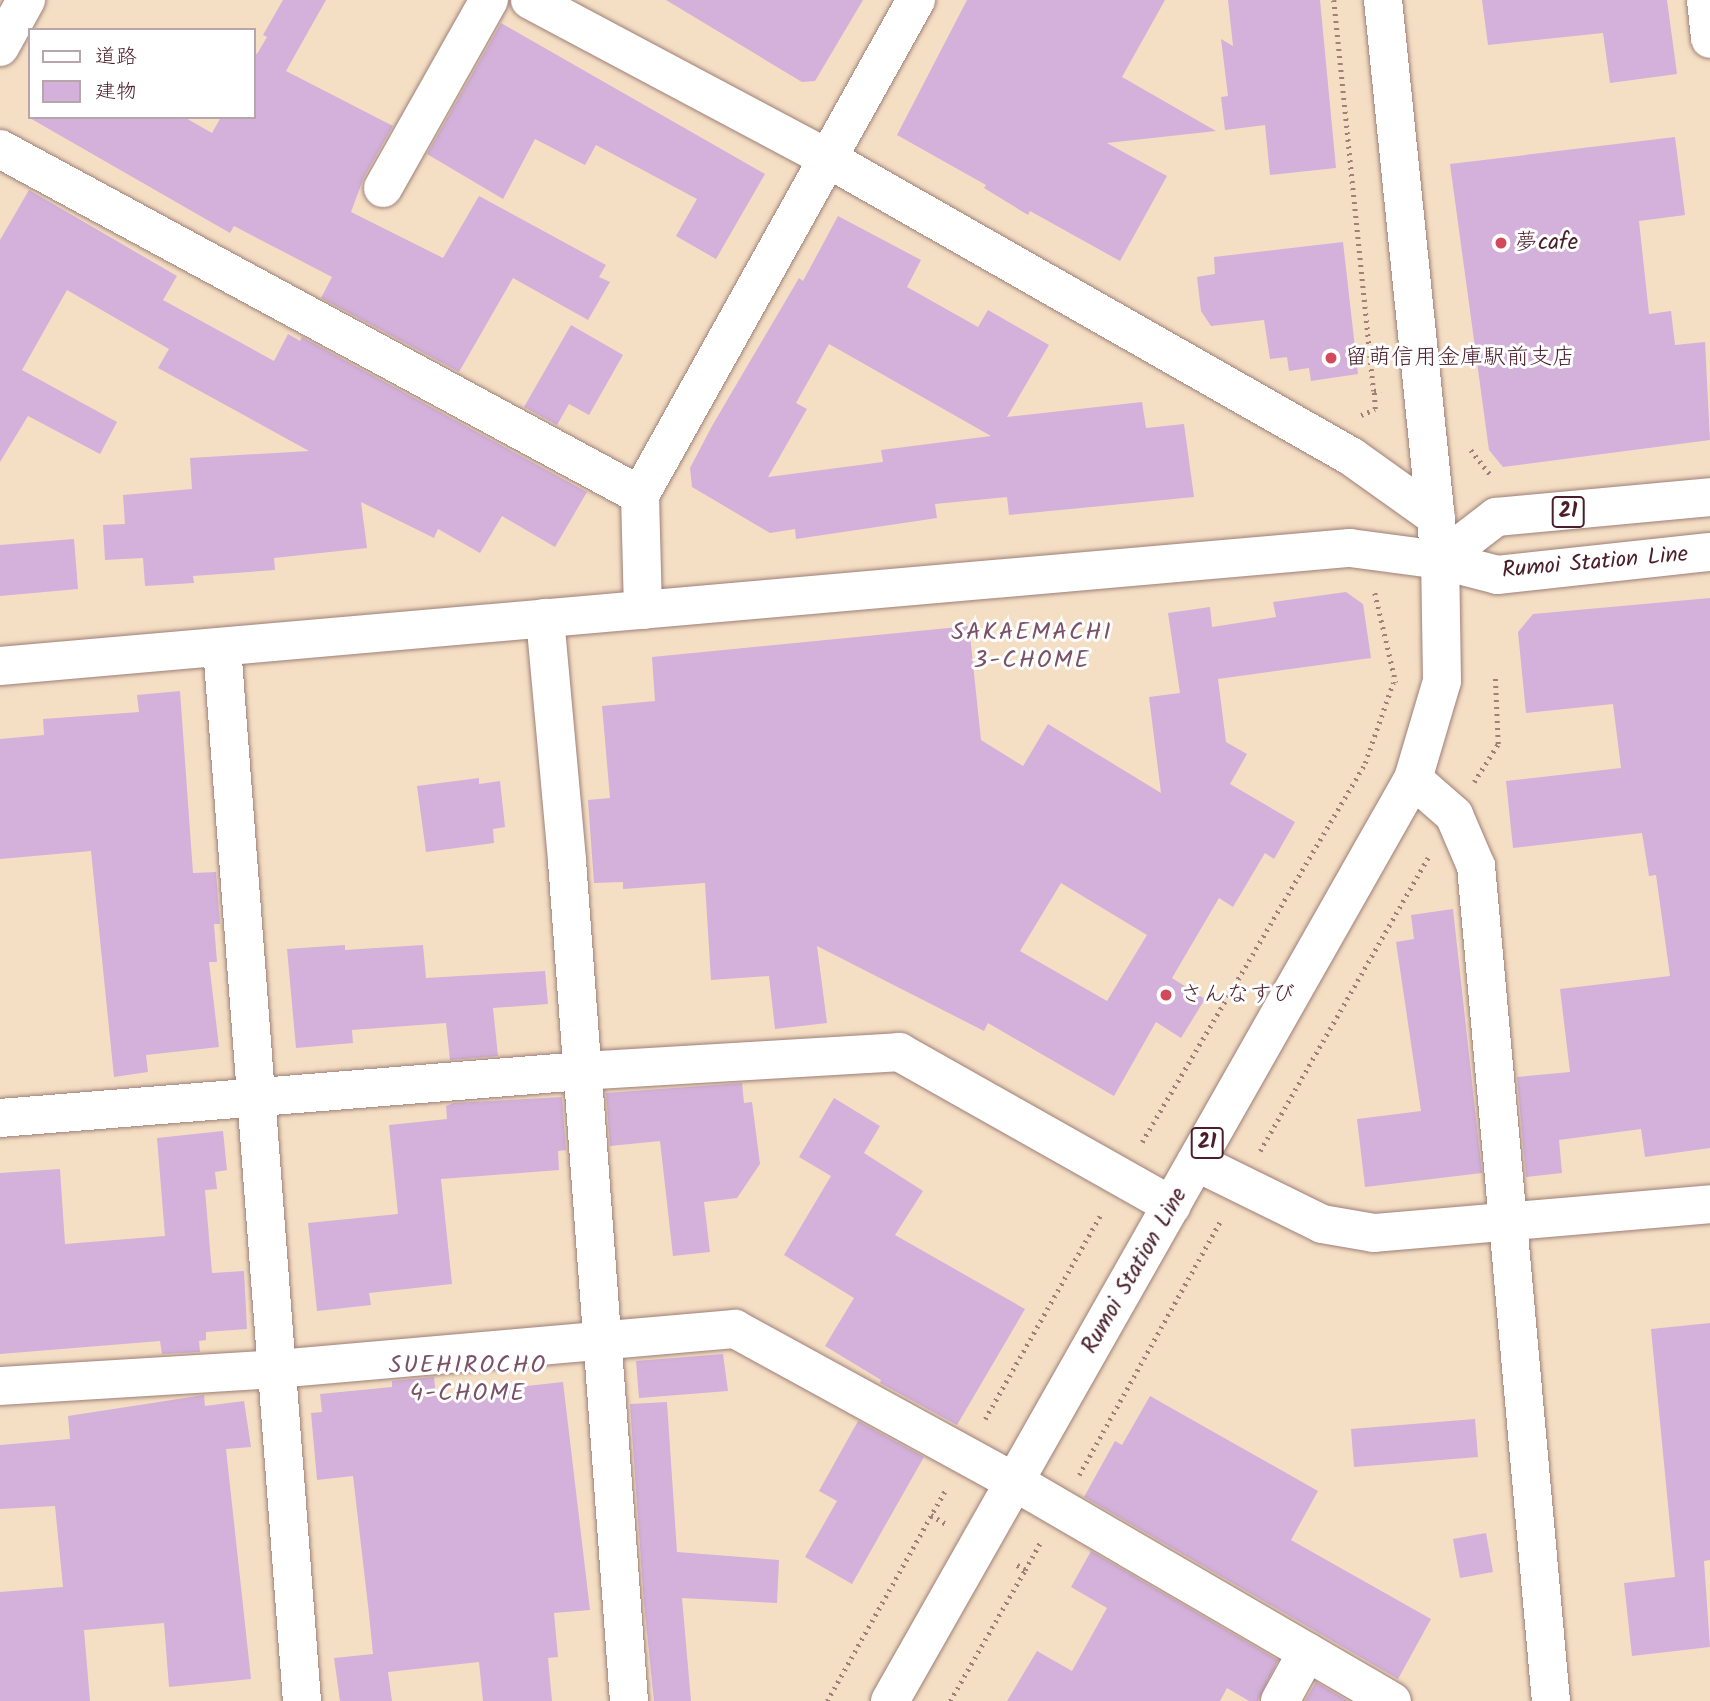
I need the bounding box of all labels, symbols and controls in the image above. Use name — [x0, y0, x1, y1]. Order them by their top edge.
legend — [28, 28, 256, 119]
text: 道路 — [95, 41, 137, 74]
text: 建物 — [95, 76, 137, 109]
place label: 夢cafe — [1515, 229, 1578, 257]
marker: 夢cafe — [1493, 235, 1509, 251]
place label: 留萌信用金庫駅前支店 — [1345, 344, 1575, 372]
marker: 留萌信用金庫駅前支店 — [1323, 350, 1339, 366]
road number: 21 — [1550, 494, 1586, 530]
street label: Rumoi Station Line — [1501, 541, 1689, 585]
district label: SAKAEMACHI 3-CHOME — [952, 619, 1112, 675]
place label: さんなすび — [1180, 981, 1295, 1009]
marker: さんなすび — [1158, 987, 1174, 1003]
road number: 21 — [1190, 1126, 1224, 1160]
street label: Rumoi Station Line — [1076, 1183, 1194, 1359]
district label: SUEHIROCHO 4-CHOME — [390, 1352, 546, 1408]

